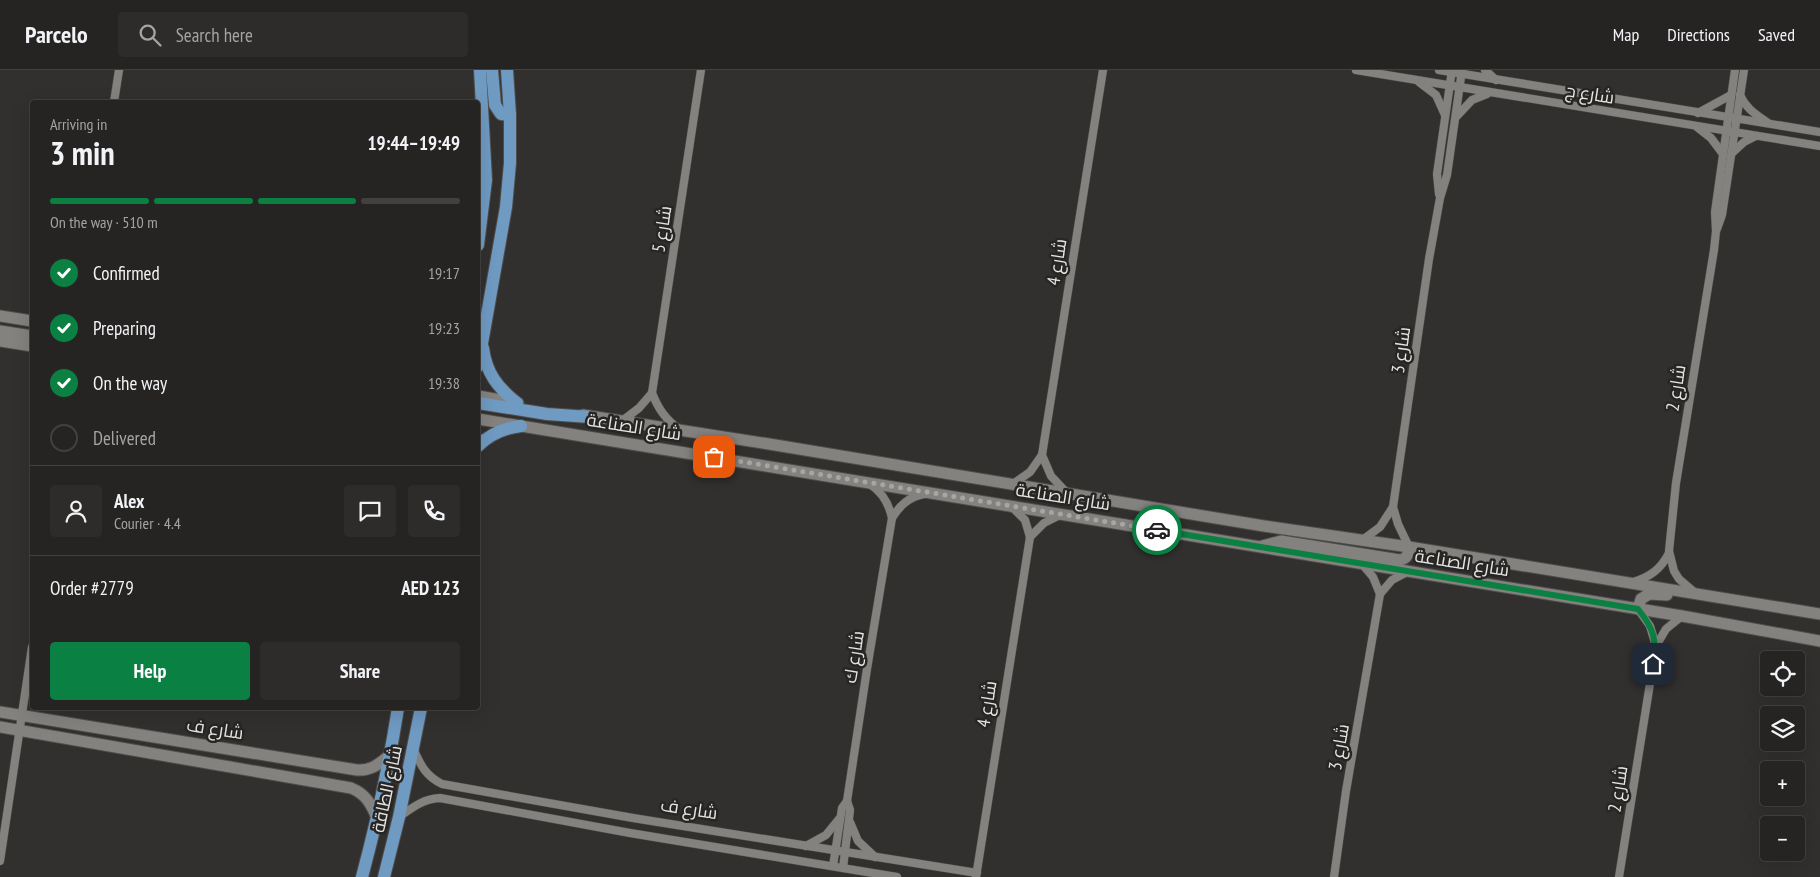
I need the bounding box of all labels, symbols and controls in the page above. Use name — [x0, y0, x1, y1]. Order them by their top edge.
search box — [118, 12, 468, 57]
text: Parcelo — [25, 19, 88, 50]
icon: search — [136, 21, 164, 49]
text: Search here — [176, 23, 253, 47]
text: Map — [1613, 23, 1639, 46]
text: Directions — [1667, 23, 1730, 46]
text: Saved — [1758, 23, 1795, 46]
street label: شارع ج — [1564, 78, 1616, 110]
text: Arriving in — [50, 114, 107, 134]
text: 19:44–19:49 — [367, 131, 460, 155]
text: 3 min — [50, 132, 115, 174]
street label: شارع 5 — [646, 204, 678, 254]
text: On the way · 510 m — [50, 212, 158, 232]
street label: شارع 4 — [1041, 237, 1073, 287]
icon: check — [50, 259, 78, 287]
text: Confirmed — [93, 261, 160, 285]
text: 19:17 — [428, 263, 460, 283]
icon: check — [50, 314, 78, 342]
text: Preparing — [93, 316, 156, 340]
text: 19:23 — [428, 318, 460, 338]
street label: شارع 3 — [1386, 325, 1416, 375]
street label: شارع 2 — [1660, 363, 1692, 413]
icon: check — [50, 369, 78, 397]
text: On the way — [93, 371, 167, 395]
text: 19:38 — [428, 373, 460, 393]
street label: شارع الصناعة — [585, 408, 683, 446]
text: Delivered — [93, 426, 156, 450]
pin — [693, 436, 735, 478]
icon: bag — [700, 443, 728, 471]
street label: شارع الصناعة — [1014, 478, 1112, 516]
button: person — [50, 485, 102, 537]
button: chat — [344, 485, 396, 537]
button: phone — [408, 485, 460, 537]
text: Alex — [114, 489, 144, 513]
courier — [1132, 505, 1182, 555]
text: Courier · 4.4 — [114, 513, 181, 533]
icon: car — [1143, 516, 1171, 544]
street label: شارع الصناعة — [1413, 544, 1511, 582]
text: Order #2779 — [50, 576, 134, 600]
text: AED 123 — [401, 576, 460, 600]
street label: شارع ك — [838, 629, 870, 685]
button: Help — [50, 642, 250, 700]
button: Share — [260, 642, 460, 700]
pin — [1632, 643, 1674, 685]
icon: home — [1639, 650, 1667, 678]
map controls — [1760, 651, 1805, 861]
button: locate — [1760, 651, 1805, 696]
street label: شارع 4 — [971, 679, 1003, 729]
button: layers — [1760, 706, 1805, 751]
street label: شارع ف — [185, 713, 245, 745]
street label: شارع 3 — [1323, 722, 1355, 772]
street label: شارع الطاقة — [366, 743, 408, 835]
button: + — [1760, 761, 1805, 806]
street label: شارع 2 — [1602, 764, 1634, 814]
street label: شارع ف — [659, 793, 719, 825]
button: − — [1760, 816, 1805, 861]

